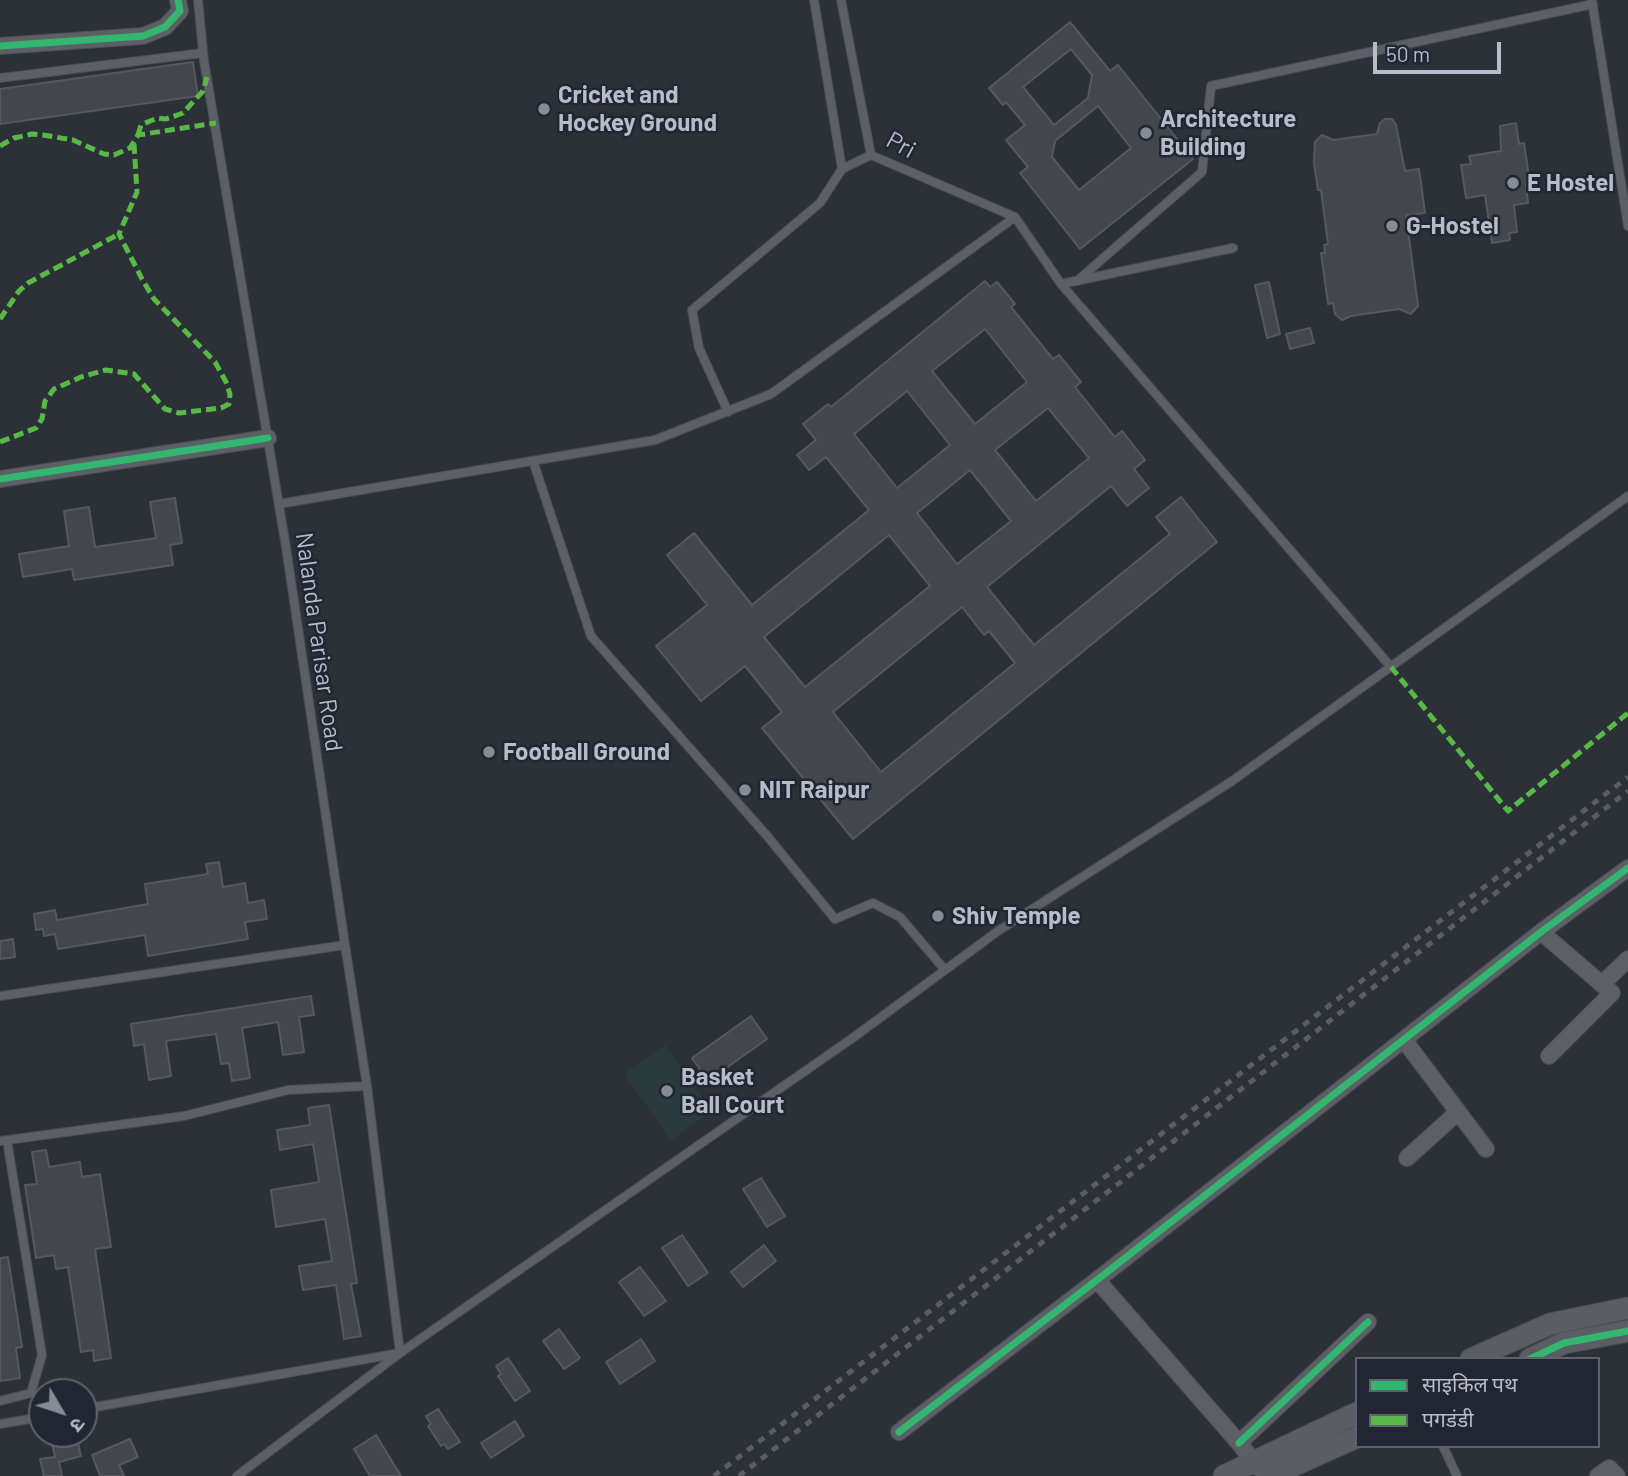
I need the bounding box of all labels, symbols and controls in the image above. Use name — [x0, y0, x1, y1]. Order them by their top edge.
scale bar — [1376, 28, 1504, 72]
text: 50 m — [1386, 41, 1430, 66]
place label: Cricket and Hockey Ground — [558, 81, 717, 137]
marker: Cricket and Hockey Ground — [536, 101, 552, 117]
place label: Architecture Building — [1160, 105, 1296, 161]
street label: Pri — [881, 125, 921, 165]
marker: Architecture Building — [1138, 125, 1154, 141]
place label: E Hostel — [1527, 169, 1614, 197]
marker: E Hostel — [1505, 175, 1521, 191]
place label: G-Hostel — [1406, 212, 1499, 240]
marker: G-Hostel — [1384, 218, 1400, 234]
street label: Nalanda Parisar Road — [289, 531, 349, 753]
place label: Football Ground — [503, 738, 670, 766]
marker: Football Ground — [481, 744, 497, 760]
place label: NIT Raipur — [759, 776, 870, 804]
marker: NIT Raipur — [737, 782, 753, 798]
place label: Shiv Temple — [952, 902, 1081, 930]
marker: Shiv Temple — [930, 908, 946, 924]
place label: Basket Ball Court — [681, 1063, 784, 1119]
marker: Basket Ball Court — [659, 1083, 675, 1099]
legend — [1355, 1357, 1600, 1448]
text: साइकिल पथ — [1422, 1371, 1517, 1396]
north arrow — [28, 1378, 98, 1448]
text: पगडंडी — [1422, 1406, 1474, 1431]
text: उ — [66, 1414, 91, 1437]

